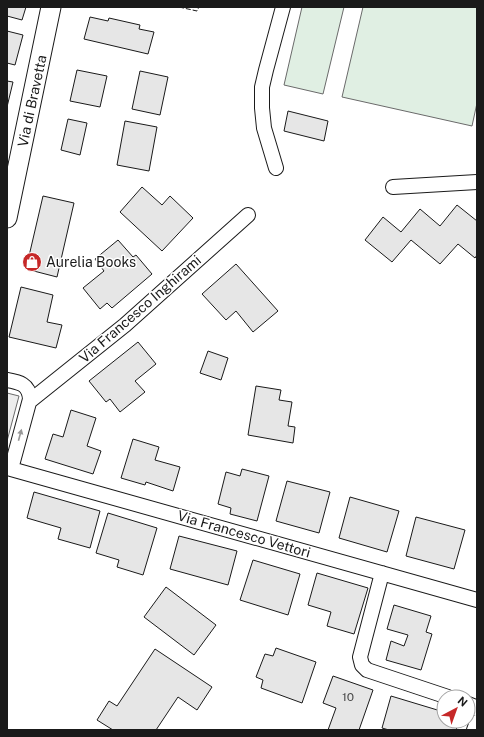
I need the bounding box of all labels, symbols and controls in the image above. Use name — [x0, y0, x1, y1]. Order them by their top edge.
street label: Via di Bravetta — [14, 54, 50, 148]
shop icon: Aurelia Books — [21, 251, 43, 273]
street label: Via Francesco Inghirami — [76, 252, 204, 366]
place label: Aurelia Books — [46, 254, 136, 270]
one-way arrow — [17, 429, 23, 441]
street label: Via Francesco Vettori — [176, 507, 312, 561]
north arrow — [436, 689, 476, 729]
house number: 10 — [342, 690, 354, 704]
text: N — [455, 694, 470, 709]

